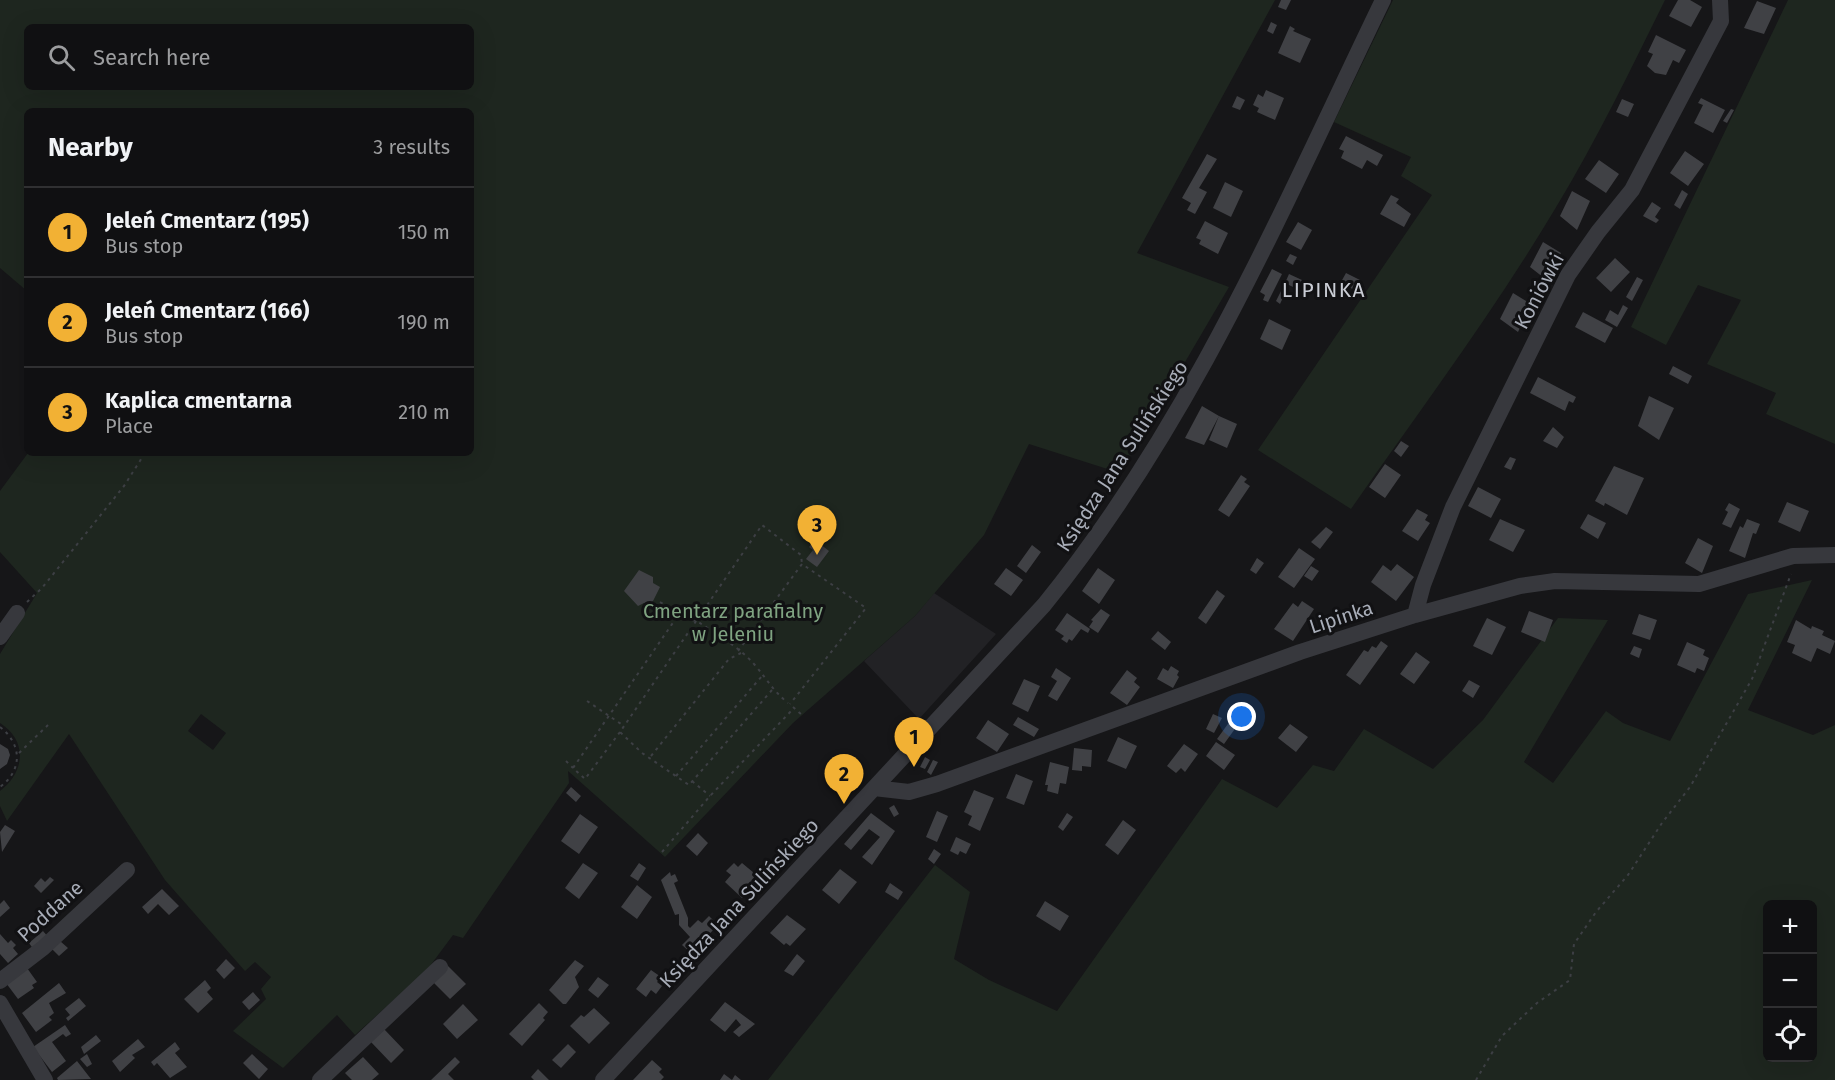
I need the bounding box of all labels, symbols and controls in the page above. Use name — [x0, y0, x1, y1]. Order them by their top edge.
search box — [24, 24, 474, 90]
icon: search — [45, 41, 78, 74]
text: Search here — [93, 44, 211, 71]
text: Nearby — [48, 132, 133, 163]
text: 3 results — [373, 135, 450, 159]
text: Jeleń Cmentarz (195) — [105, 207, 309, 234]
text: 1 — [63, 220, 72, 244]
text: 150 m — [398, 220, 450, 244]
text: Bus stop — [105, 234, 183, 258]
street label: Koniówki — [1509, 249, 1569, 333]
district label: LIPINKA — [1282, 277, 1366, 303]
text: Jeleń Cmentarz (166) — [105, 297, 310, 324]
text: 2 — [62, 310, 73, 334]
text: 190 m — [397, 310, 450, 334]
text: Bus stop — [105, 324, 183, 348]
street label: Księdza Jana Sulińskiego — [1051, 356, 1193, 556]
text: Kaplica cmentarna — [105, 387, 292, 414]
text: 3 — [62, 400, 73, 424]
text: 210 m — [398, 400, 450, 424]
text: Place — [105, 414, 153, 438]
pin: 3 — [798, 506, 836, 555]
street label: Lipinka — [1306, 595, 1376, 639]
park label: Cmentarz parafialny w Jeleniu — [643, 599, 823, 646]
your location — [1227, 702, 1256, 731]
pin: 1 — [894, 718, 934, 767]
pin: 2 — [824, 754, 864, 804]
street label: Księdza Jana Sulińskiego — [654, 813, 824, 993]
street label: Poddane — [12, 875, 88, 947]
map controls — [1763, 900, 1817, 1062]
button: + — [1763, 900, 1817, 954]
button: − — [1763, 954, 1817, 1008]
button: locate — [1763, 1008, 1817, 1062]

